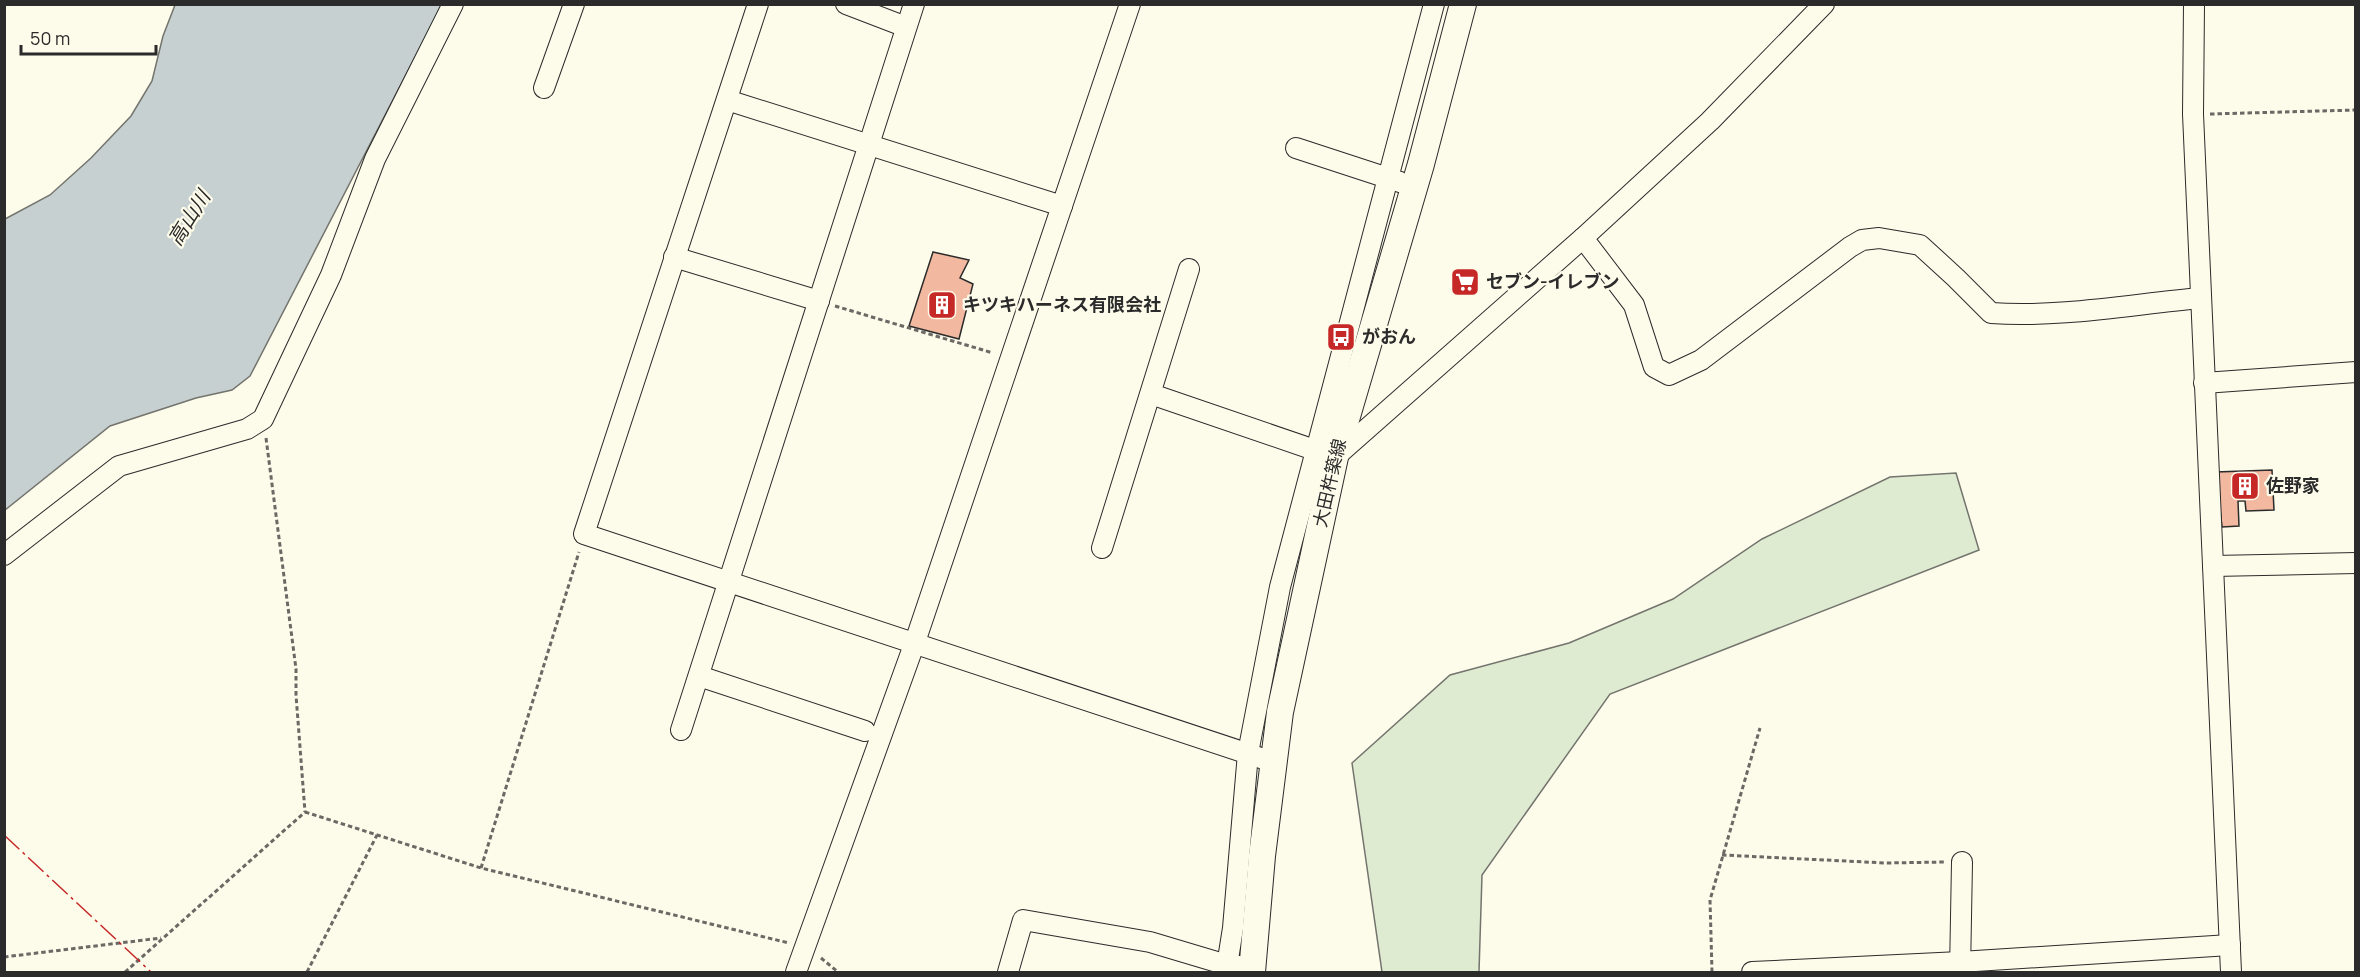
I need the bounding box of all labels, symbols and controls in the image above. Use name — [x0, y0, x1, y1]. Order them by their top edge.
scale bar — [21, 18, 156, 56]
text: 50 m — [30, 26, 70, 50]
water label: 高山川 — [161, 183, 217, 250]
supermarket icon: セブン-イレブン — [1449, 266, 1481, 298]
place label: セブン-イレブン — [1486, 269, 1620, 293]
building icon: キツキハーネス有限会社 — [926, 289, 958, 321]
place label: キツキハーネス有限会社 — [963, 292, 1161, 316]
bus stop icon: がおん — [1325, 321, 1357, 353]
place label: がおん — [1362, 324, 1416, 348]
street label: 大田杵築線 — [1307, 436, 1351, 529]
building icon: 佐野家 — [2229, 470, 2261, 502]
place label: 佐野家 — [2266, 473, 2320, 497]

